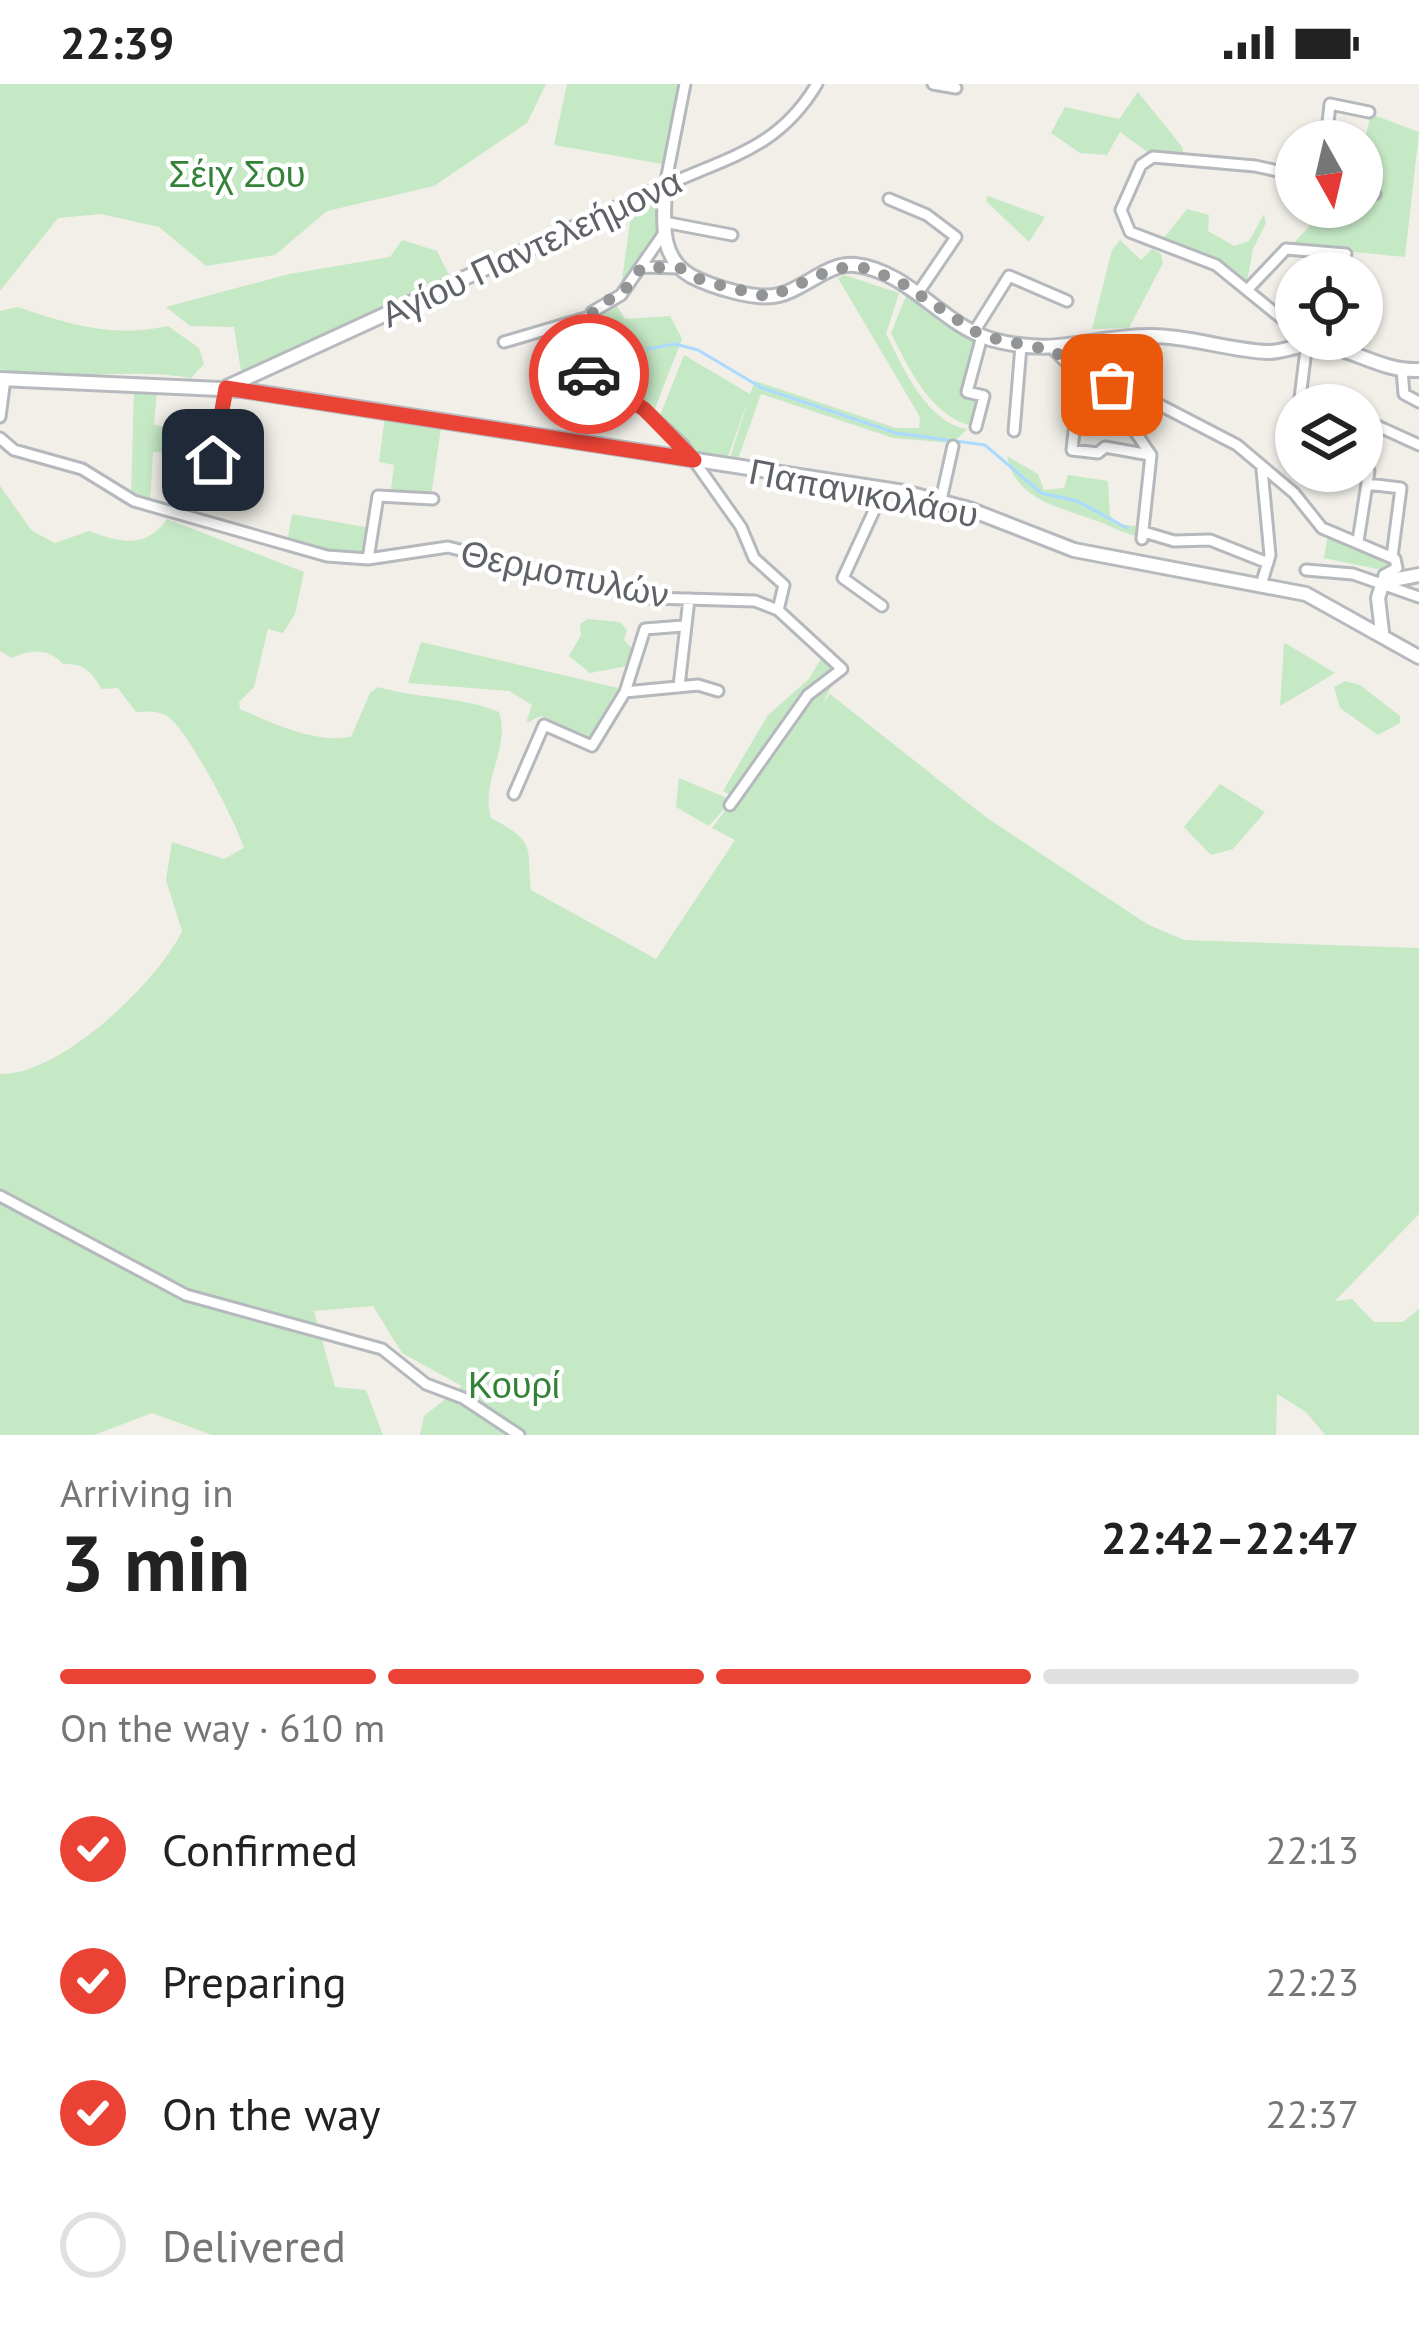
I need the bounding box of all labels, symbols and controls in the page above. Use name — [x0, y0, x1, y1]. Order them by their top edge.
text: 22:39 — [60, 13, 174, 71]
north arrow — [1275, 120, 1383, 228]
map controls — [1275, 120, 1383, 492]
park label: Σέιχ Σου — [169, 150, 305, 197]
street label: Αγίου Παντελεήμονα — [373, 157, 689, 337]
button: locate — [1275, 252, 1383, 360]
courier — [529, 314, 649, 434]
pin — [1061, 334, 1163, 436]
icon: car — [556, 341, 622, 407]
icon: bag — [1079, 352, 1145, 418]
button: layers — [1275, 384, 1383, 492]
pin — [162, 409, 264, 511]
icon: home — [180, 427, 246, 493]
street label: Παπανικολάου — [745, 447, 983, 537]
street label: Θερμοπυλών — [457, 528, 673, 618]
park label: Κουρί — [468, 1361, 560, 1408]
text: Arriving in — [60, 1467, 234, 1518]
text: 22:42–22:47 — [1101, 1508, 1359, 1566]
text: 3 min — [60, 1512, 250, 1613]
text: On the way · 610 m — [60, 1702, 385, 1753]
icon: check — [60, 1816, 126, 1882]
text: Confirmed — [162, 1820, 358, 1878]
text: 22:13 — [1265, 1824, 1359, 1875]
icon: check — [60, 1948, 126, 2014]
text: Preparing — [162, 1952, 347, 2010]
text: 22:23 — [1265, 1956, 1359, 2007]
icon: check — [60, 2080, 126, 2146]
text: On the way — [162, 2084, 381, 2142]
text: 22:37 — [1265, 2088, 1359, 2139]
text: Delivered — [162, 2216, 346, 2274]

